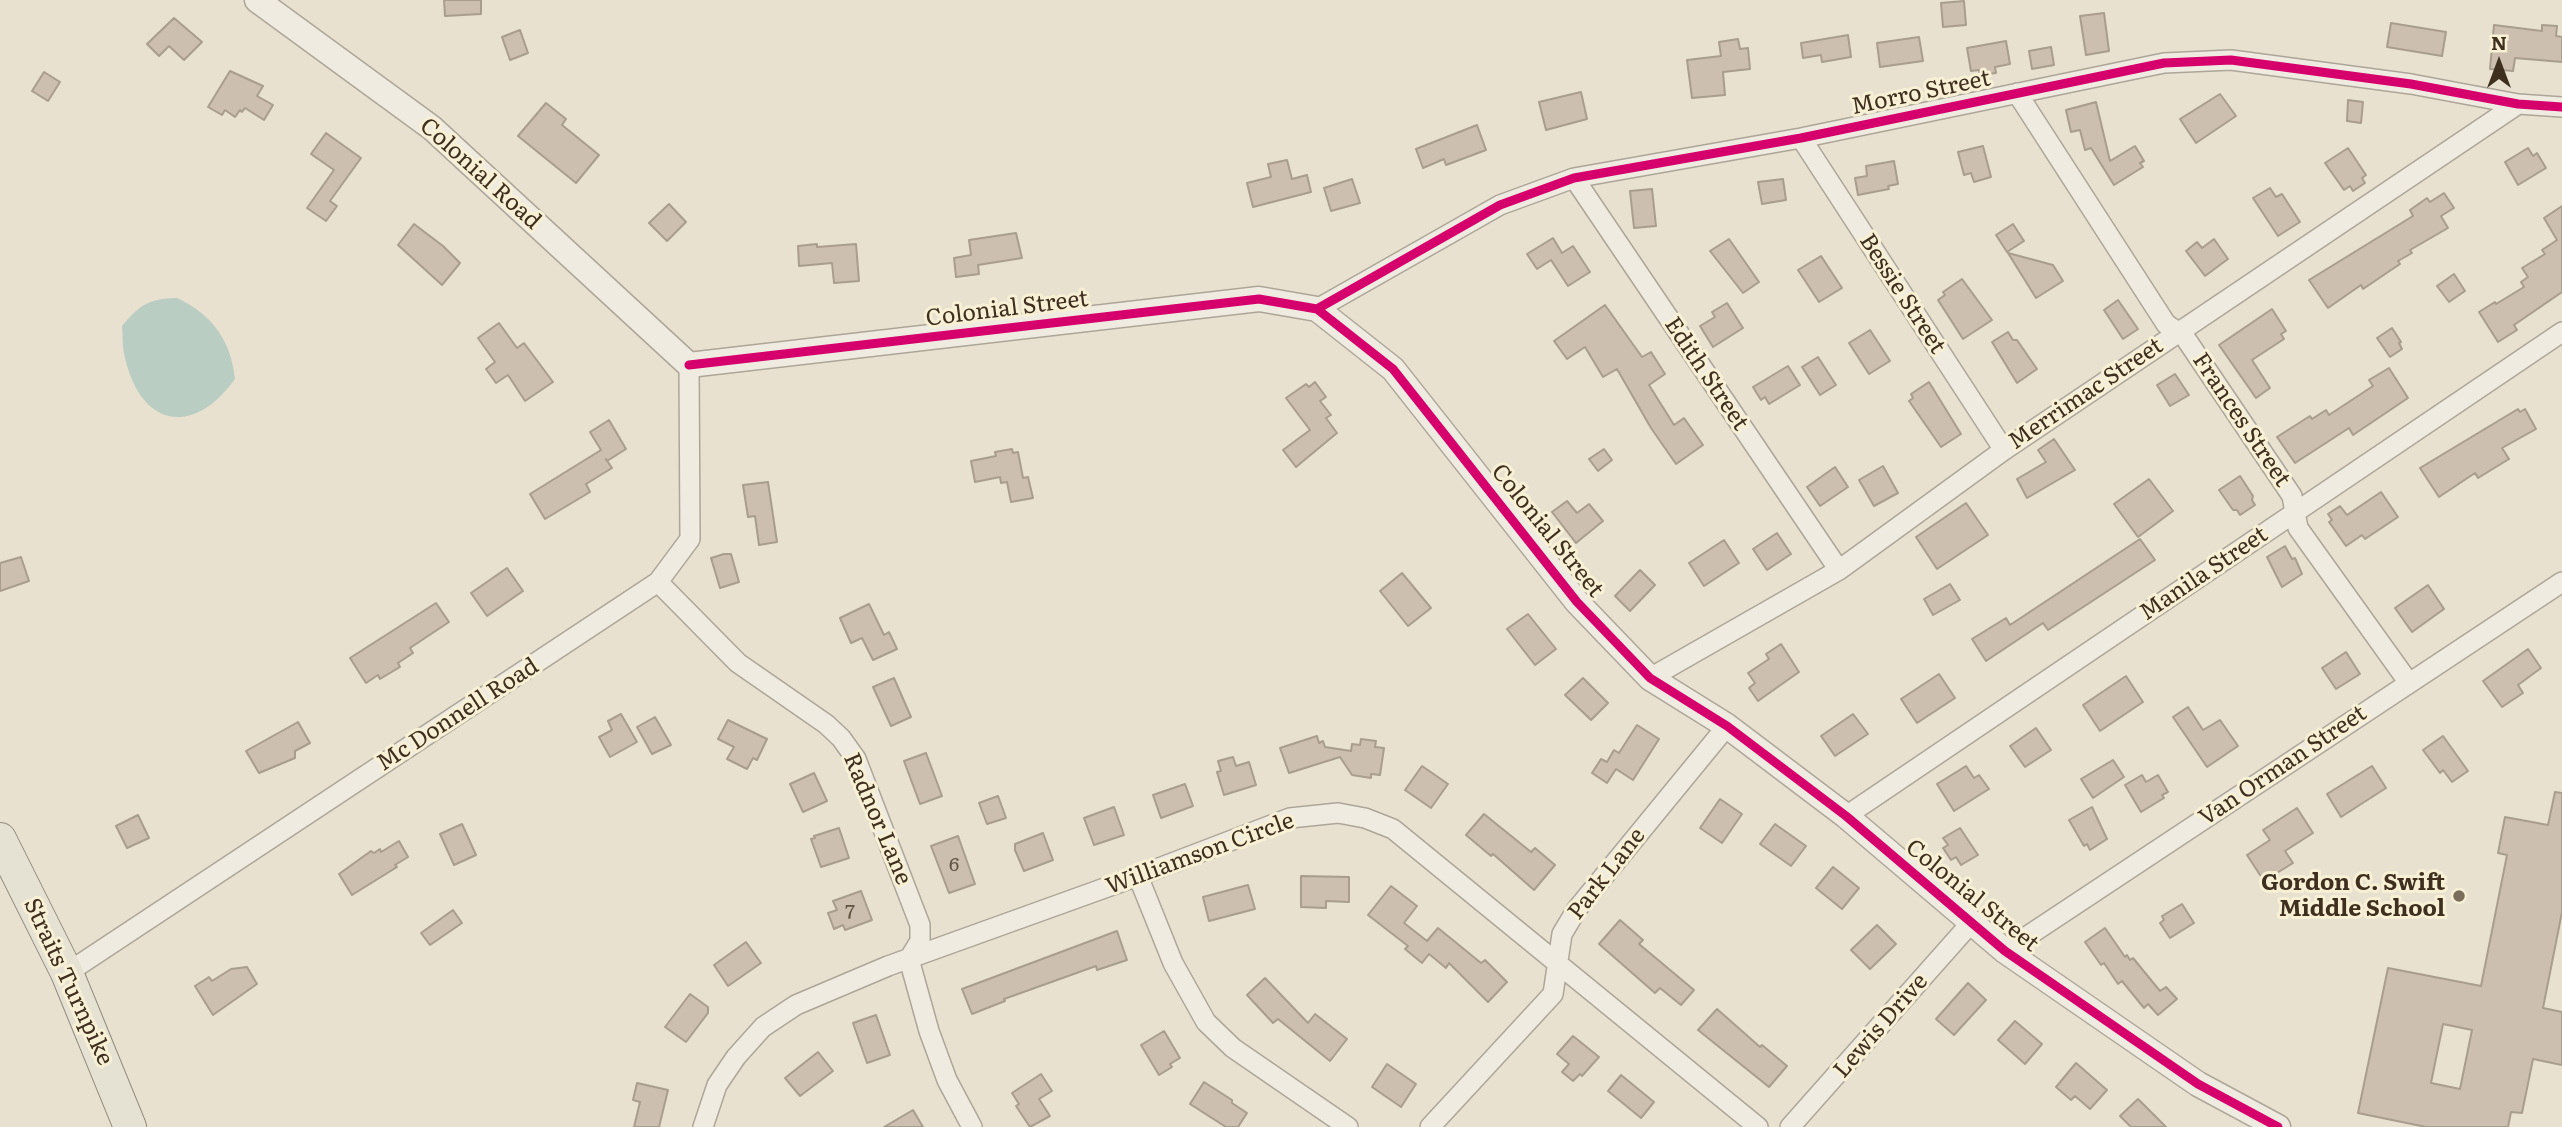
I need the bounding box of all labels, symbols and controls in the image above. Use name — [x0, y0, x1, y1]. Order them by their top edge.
north arrow — [2464, 28, 2534, 98]
text: N — [2491, 28, 2507, 56]
street label: Morro Street — [1849, 65, 1993, 121]
street label: Colonial Road — [414, 112, 546, 236]
street label: Bessie Street — [1853, 229, 1951, 359]
street label: Colonial Street — [924, 285, 1090, 333]
street label: Edith Street — [1658, 312, 1754, 436]
street label: Merrimac Street — [2004, 332, 2168, 456]
street label: Frances Street — [2186, 348, 2296, 492]
street label: Colonial Street — [1485, 459, 1609, 603]
street label: Manila Street — [2135, 521, 2273, 627]
street label: Mc Donnell Road — [372, 652, 544, 778]
street label: Van Orman Street — [2194, 700, 2372, 832]
street label: Radnor Lane — [837, 749, 917, 889]
street label: Williamson Circle — [1102, 807, 1298, 901]
street label: Park Lane — [1563, 823, 1651, 925]
street label: Colonial Street — [1900, 834, 2044, 958]
house number: 6 — [949, 854, 959, 876]
place label: Gordon C. Swift Middle School — [2261, 869, 2445, 923]
marker: Gordon C. Swift Middle School — [2451, 888, 2467, 904]
street label: Straits Turnpike — [17, 894, 119, 1070]
house number: 7 — [845, 901, 855, 923]
street label: Lewis Drive — [1828, 968, 1934, 1084]

